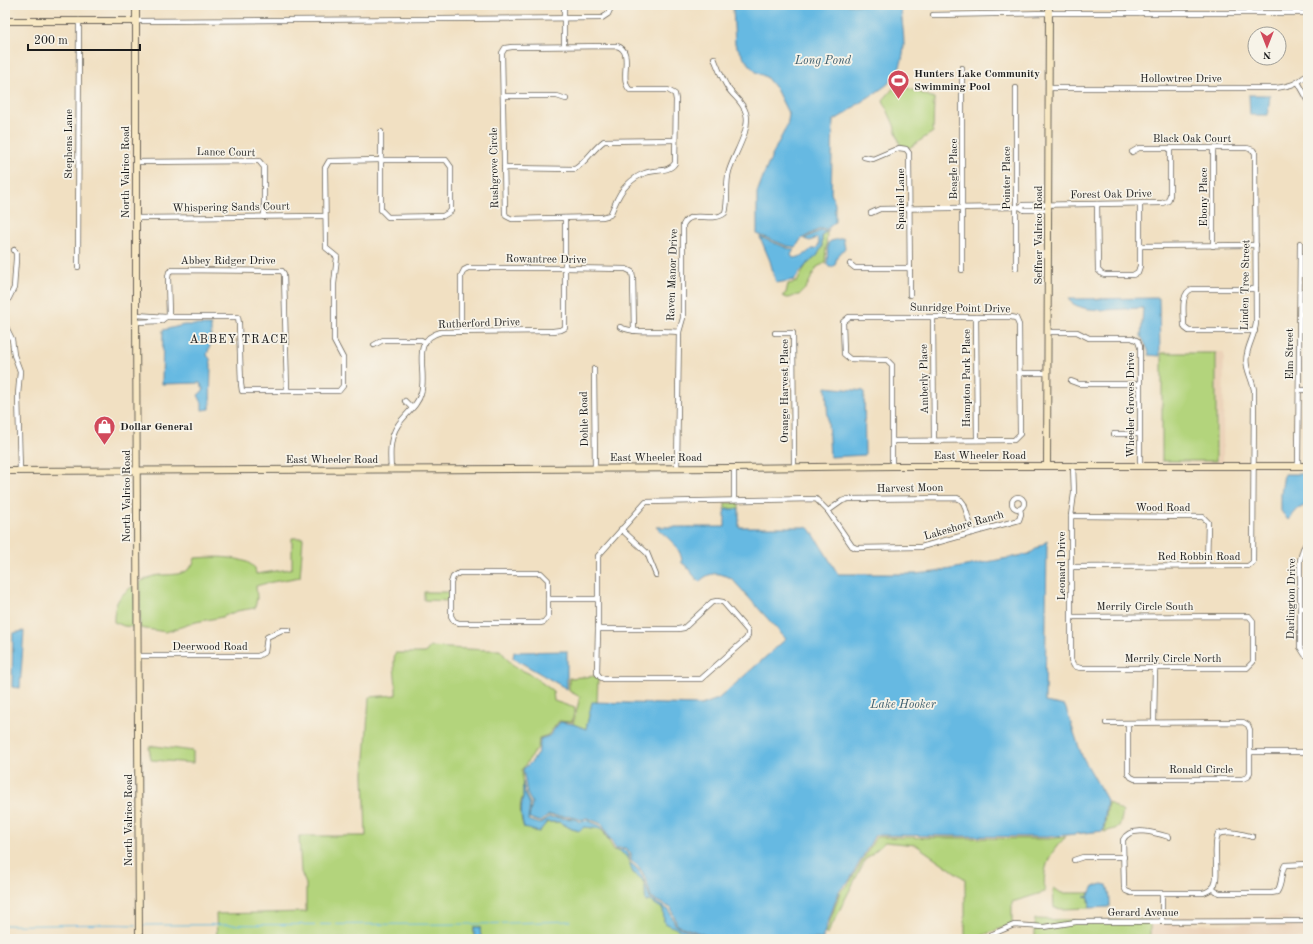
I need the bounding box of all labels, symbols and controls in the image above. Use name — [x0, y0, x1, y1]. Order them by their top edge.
scale bar — [28, 26, 140, 52]
north arrow — [1247, 26, 1287, 66]
text: 200 m — [34, 35, 68, 47]
text: N — [1262, 49, 1271, 60]
water label: Long Pond — [794, 55, 852, 67]
sports icon: Hunters Lake Community Swimming Pool — [886, 67, 912, 100]
place label: Hunters Lake Community Swimming Pool — [914, 69, 1040, 93]
street label: Hollowtree Drive — [1140, 74, 1222, 85]
street label: Stephens Lane — [64, 109, 75, 179]
street label: North Valrico Road — [121, 125, 132, 218]
street label: Rushgrove Circle — [489, 127, 501, 209]
street label: Black Oak Court — [1153, 134, 1231, 145]
street label: Beagle Place — [949, 139, 960, 199]
street label: Pointer Place — [1002, 146, 1013, 210]
street label: Lance Court — [197, 147, 256, 159]
street label: Ebony Place — [1199, 167, 1210, 227]
street label: Spaniel Lane — [896, 168, 907, 230]
street label: Seffner Valrico Road — [1034, 185, 1045, 285]
street label: Forest Oak Drive — [1070, 189, 1152, 201]
street label: Whispering Sands Court — [172, 201, 290, 215]
street label: Raven Manor Drive — [666, 229, 680, 321]
street label: Linden Tree Street — [1240, 239, 1252, 331]
street label: Rowantree Drive — [506, 254, 586, 266]
street label: Abbey Ridger Drive — [180, 256, 276, 267]
street label: Sunridge Point Drive — [910, 303, 1010, 315]
street label: Rutherford Drive — [438, 317, 520, 331]
street label: Elm Street — [1285, 328, 1296, 380]
street label: Hampton Park Place — [962, 329, 973, 427]
district label: ABBEY TRACE — [189, 334, 289, 346]
street label: Orange Harvest Place — [780, 339, 791, 443]
street label: Amberly Place — [919, 344, 931, 414]
street label: Wheeler Groves Drive — [1126, 352, 1137, 458]
street label: Dohle Road — [579, 391, 591, 447]
shop icon: Dollar General — [91, 414, 117, 447]
place label: Dollar General — [120, 422, 193, 433]
street label: North Valrico Road — [122, 449, 133, 542]
street label: East Wheeler Road — [934, 451, 1027, 462]
street label: East Wheeler Road — [610, 453, 703, 464]
street label: East Wheeler Road — [286, 455, 379, 466]
street label: Harvest Moon — [877, 483, 944, 495]
street label: Wood Road — [1136, 503, 1191, 514]
street label: Lakeshore Ranch — [923, 509, 1005, 543]
street label: Leonard Drive — [1057, 531, 1068, 601]
street label: Red Robbin Road — [1158, 552, 1241, 563]
street label: Darlington Drive — [1286, 558, 1298, 640]
street label: Merrily Circle South — [1097, 602, 1193, 613]
street label: Deerwood Road — [172, 642, 248, 653]
street label: Merrily Circle North — [1124, 654, 1222, 665]
water label: Lake Hooker — [869, 699, 937, 711]
street label: Ronald Circle — [1169, 765, 1233, 776]
street label: North Valrico Road — [124, 773, 135, 866]
street label: Gerard Avenue — [1107, 908, 1179, 919]

